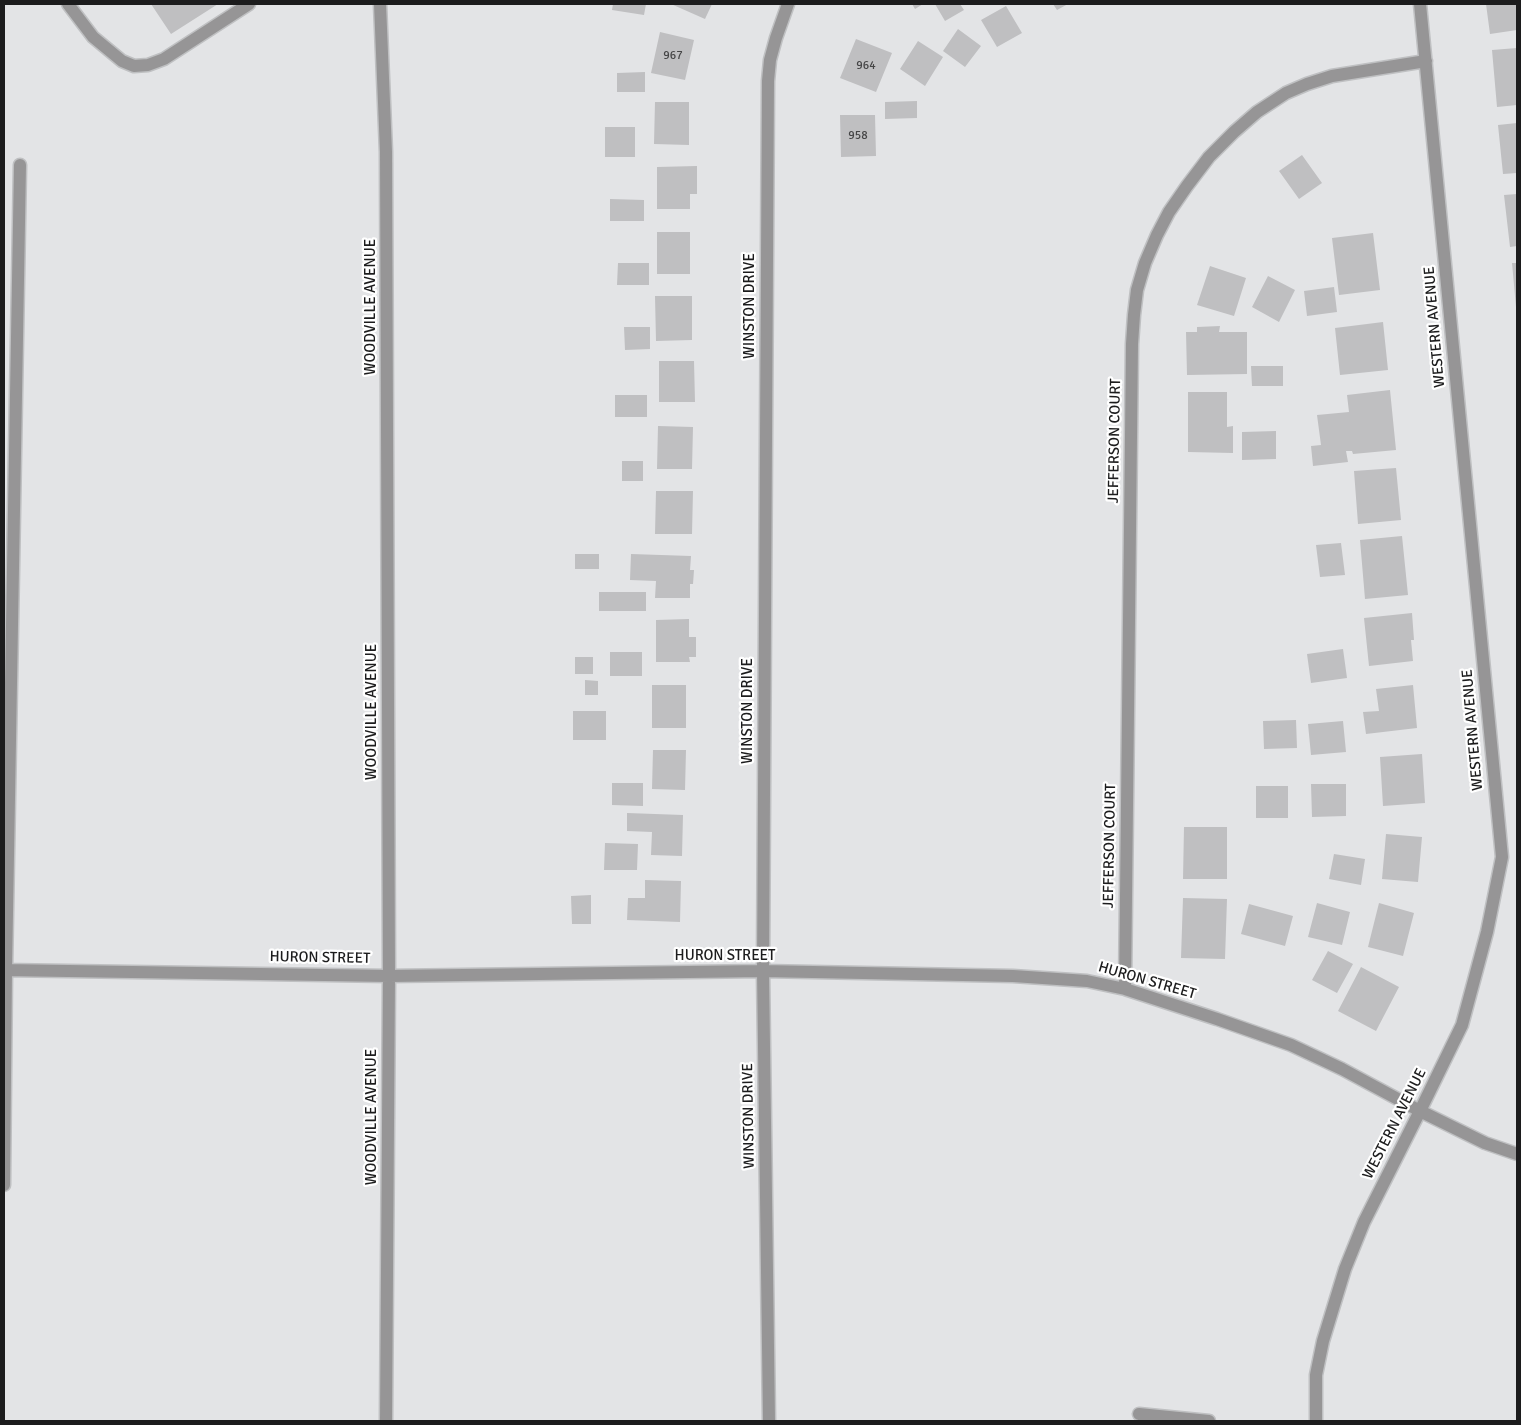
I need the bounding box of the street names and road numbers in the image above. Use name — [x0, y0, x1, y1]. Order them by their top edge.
street label: WOODVILLE AVENUE — [362, 239, 380, 375]
street label: WINSTON DRIVE — [741, 253, 759, 359]
street label: WESTERN AVENUE — [1421, 266, 1449, 388]
street label: JEFFERSON COURT — [1105, 378, 1125, 504]
street label: WOODVILLE AVENUE — [363, 644, 381, 780]
street label: WINSTON DRIVE — [739, 658, 757, 764]
street label: WESTERN AVENUE — [1459, 669, 1487, 791]
street label: JEFFERSON COURT — [1100, 783, 1120, 909]
street label: HURON STREET — [675, 947, 775, 965]
street label: HURON STREET — [269, 948, 371, 968]
street label: HURON STREET — [1096, 958, 1198, 1004]
street label: WOODVILLE AVENUE — [363, 1049, 381, 1185]
street label: WINSTON DRIVE — [739, 1063, 759, 1169]
street label: WESTERN AVENUE — [1359, 1066, 1431, 1182]

